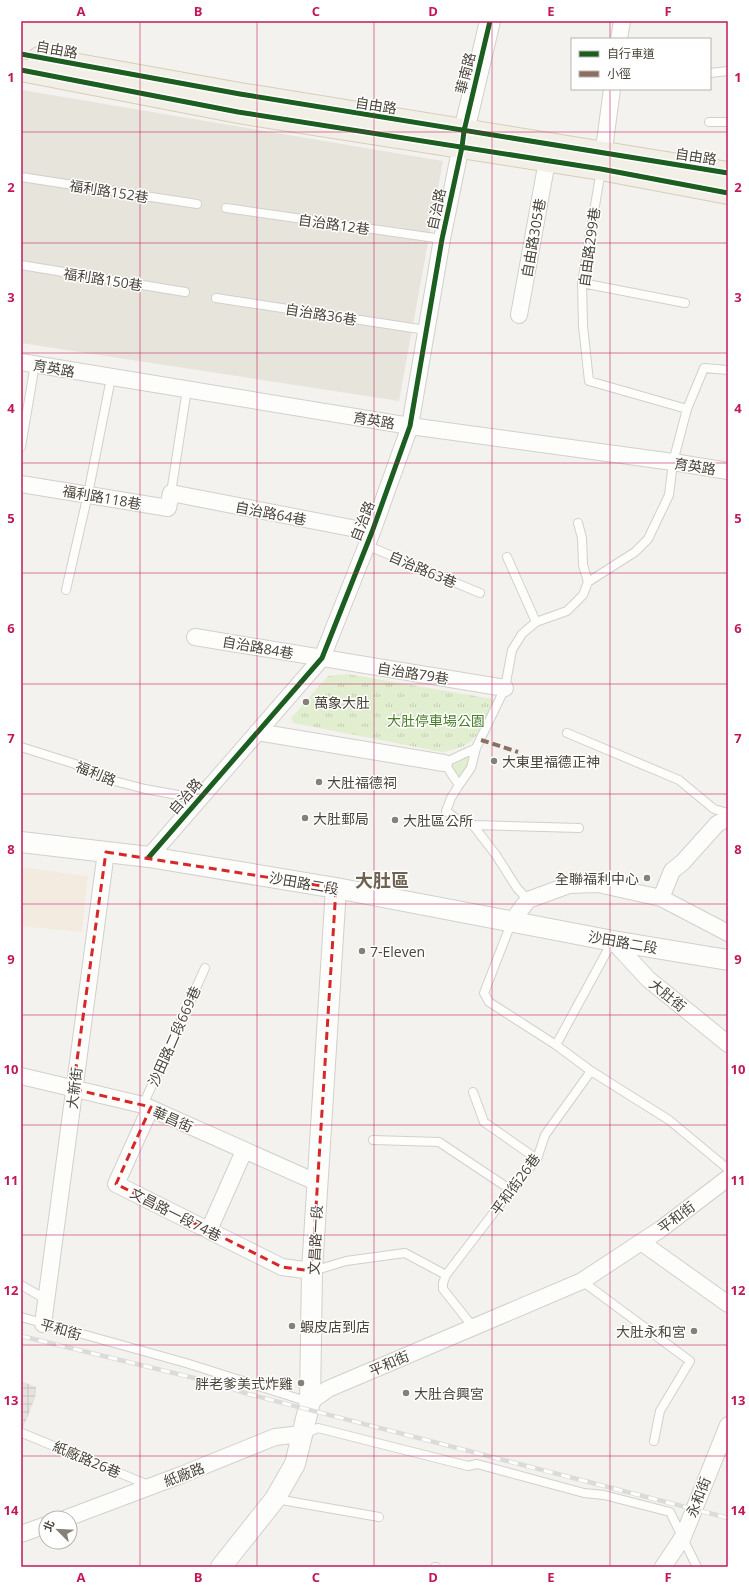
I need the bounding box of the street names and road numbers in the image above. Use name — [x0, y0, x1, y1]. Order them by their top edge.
street label: 自由路 — [35, 36, 79, 62]
street label: 華南路 — [451, 50, 479, 96]
street label: 自由路 — [354, 92, 398, 118]
street label: 自由路 — [674, 143, 718, 169]
street label: 福利路152巷 — [68, 175, 150, 207]
street label: 自治路 — [422, 186, 450, 232]
street label: 自由路305巷 — [517, 197, 549, 279]
street label: 自由路299巷 — [574, 206, 604, 288]
street label: 自治路12巷 — [297, 210, 371, 238]
street label: 福利路150巷 — [62, 263, 144, 295]
street label: 自治路36巷 — [284, 299, 358, 329]
street label: 育英路 — [32, 355, 76, 381]
street label: 育英路 — [352, 407, 396, 433]
street label: 育英路 — [673, 453, 717, 479]
street label: 福利路118巷 — [61, 481, 143, 513]
street label: 自治路64巷 — [234, 497, 308, 529]
street label: 自治路 — [346, 498, 378, 544]
street label: 自治路63巷 — [386, 546, 460, 592]
street label: 自治路84巷 — [221, 631, 295, 663]
street label: 自治路79巷 — [376, 658, 450, 688]
street label: 福利路 — [73, 756, 119, 790]
street label: 自治路 — [164, 774, 206, 818]
street label: 沙田路二段 — [268, 868, 340, 898]
street label: 沙田路二段 — [587, 927, 659, 957]
street label: 大肚街 — [646, 974, 690, 1016]
street label: 沙田路二段669巷 — [143, 983, 205, 1089]
street label: 大新街 — [62, 1066, 86, 1110]
street label: 華昌街 — [150, 1102, 196, 1136]
street label: 平和街26巷 — [486, 1149, 544, 1219]
street label: 文昌路一段74巷 — [127, 1183, 225, 1245]
street label: 平和街 — [654, 1197, 698, 1237]
street label: 文昌路一段 — [304, 1205, 326, 1275]
street label: 平和街 — [38, 1314, 84, 1344]
street label: 平和街 — [366, 1346, 412, 1380]
street label: 紙廠路26巷 — [50, 1436, 124, 1482]
street label: 紙廠路 — [161, 1458, 207, 1490]
street label: 永和街 — [682, 1474, 714, 1520]

